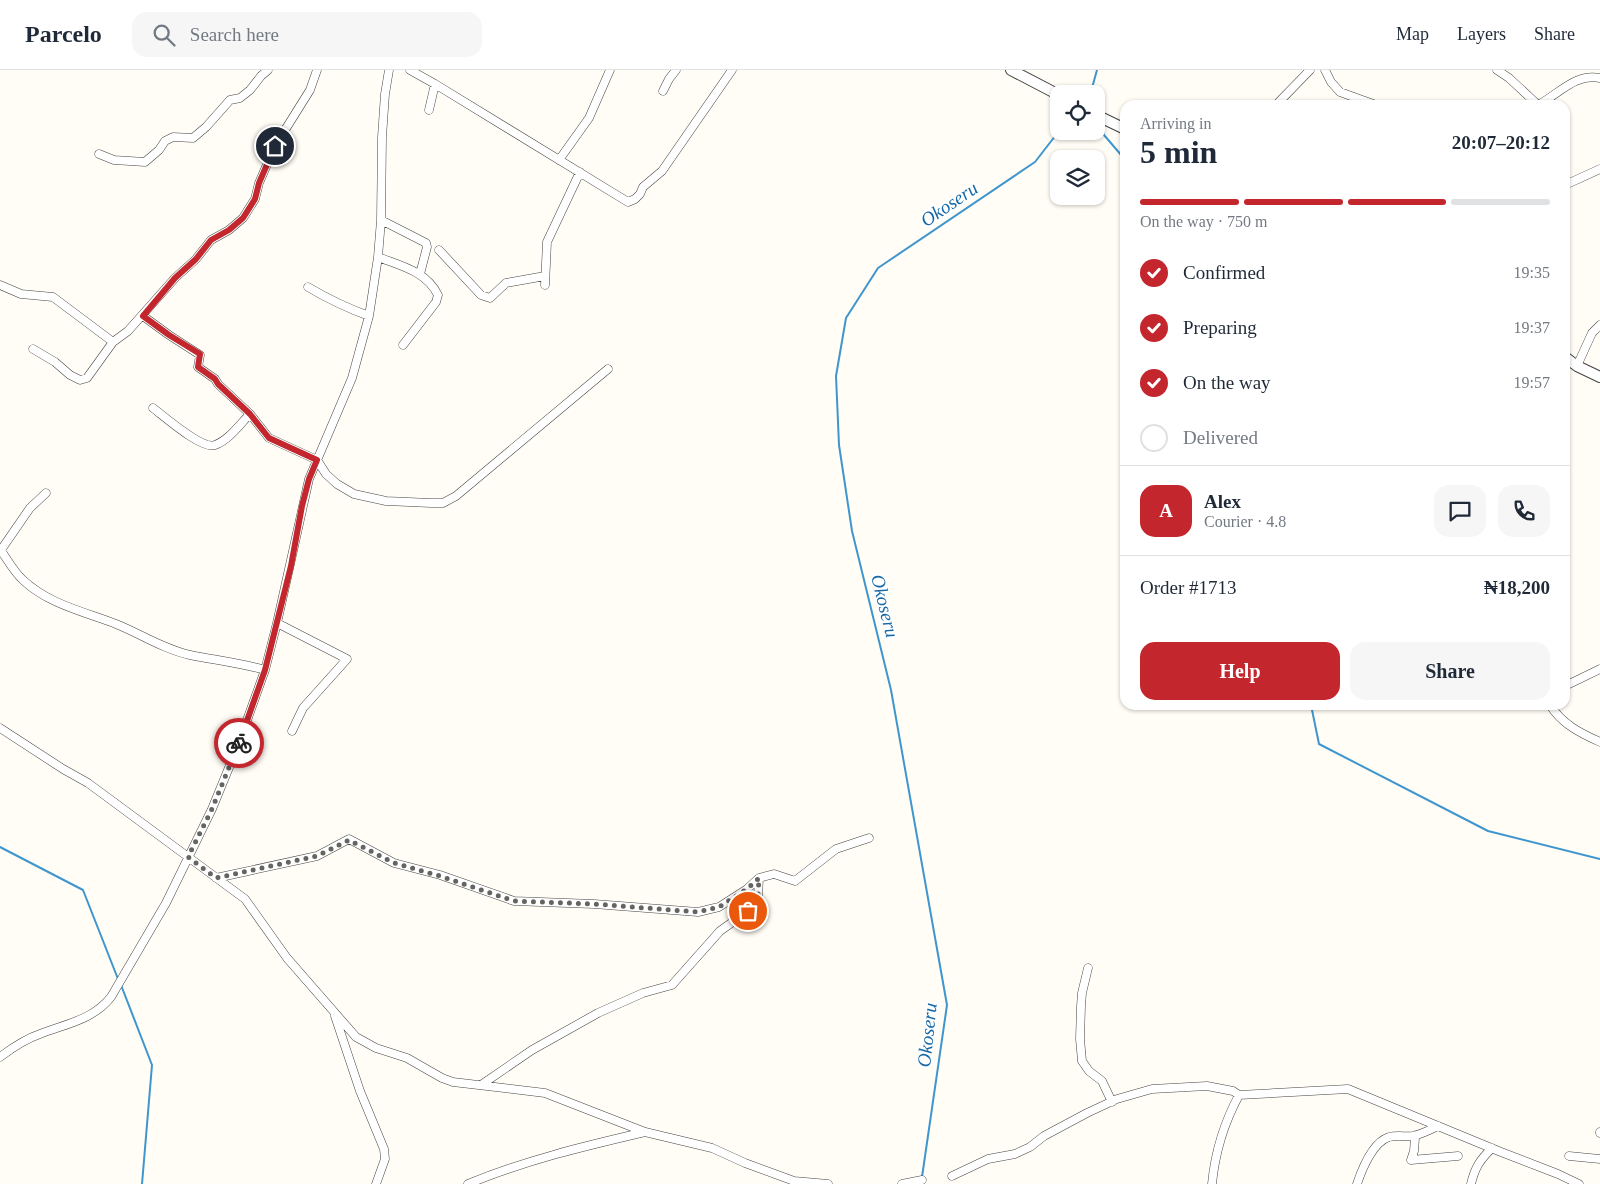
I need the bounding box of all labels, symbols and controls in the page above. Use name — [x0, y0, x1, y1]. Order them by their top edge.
search box — [132, 12, 482, 57]
text: Parcelo — [25, 21, 102, 47]
icon: search — [150, 21, 178, 49]
text: Search here — [190, 24, 279, 45]
text: Map — [1396, 24, 1429, 44]
text: Layers — [1457, 24, 1506, 44]
text: Share — [1534, 24, 1575, 44]
map controls — [1050, 85, 1105, 205]
button: locate — [1050, 85, 1105, 140]
text: Arriving in — [1140, 115, 1212, 132]
pin — [254, 125, 296, 167]
icon: home — [261, 132, 289, 160]
text: 20:07–20:12 — [1452, 132, 1550, 153]
text: 5 min — [1140, 134, 1217, 170]
button: layers — [1050, 150, 1105, 205]
water label: Okoseru — [916, 177, 982, 231]
text: On the way · 750 m — [1140, 213, 1268, 230]
icon: check — [1140, 259, 1168, 287]
text: Confirmed — [1183, 262, 1265, 283]
text: 19:35 — [1514, 264, 1550, 281]
icon: check — [1140, 314, 1168, 342]
text: Preparing — [1183, 317, 1257, 338]
text: 19:37 — [1514, 319, 1550, 336]
icon: check — [1140, 369, 1168, 397]
text: On the way — [1183, 372, 1271, 393]
text: 19:57 — [1514, 374, 1550, 391]
text: Delivered — [1183, 427, 1258, 448]
button: chat — [1434, 485, 1486, 537]
button: phone — [1498, 485, 1550, 537]
text: Alex — [1204, 491, 1241, 512]
text: A — [1159, 500, 1173, 521]
text: Courier · 4.8 — [1204, 513, 1286, 530]
water label: Okoseru — [867, 572, 903, 640]
text: Order #1713 — [1140, 577, 1237, 598]
text: ₦18,200 — [1484, 577, 1550, 598]
button: Help — [1140, 642, 1340, 700]
button: Share — [1350, 642, 1550, 700]
courier — [214, 718, 264, 768]
icon: bike — [225, 729, 253, 757]
pin — [727, 890, 769, 932]
icon: bag — [734, 897, 762, 925]
water label: Okoseru — [913, 1002, 941, 1068]

